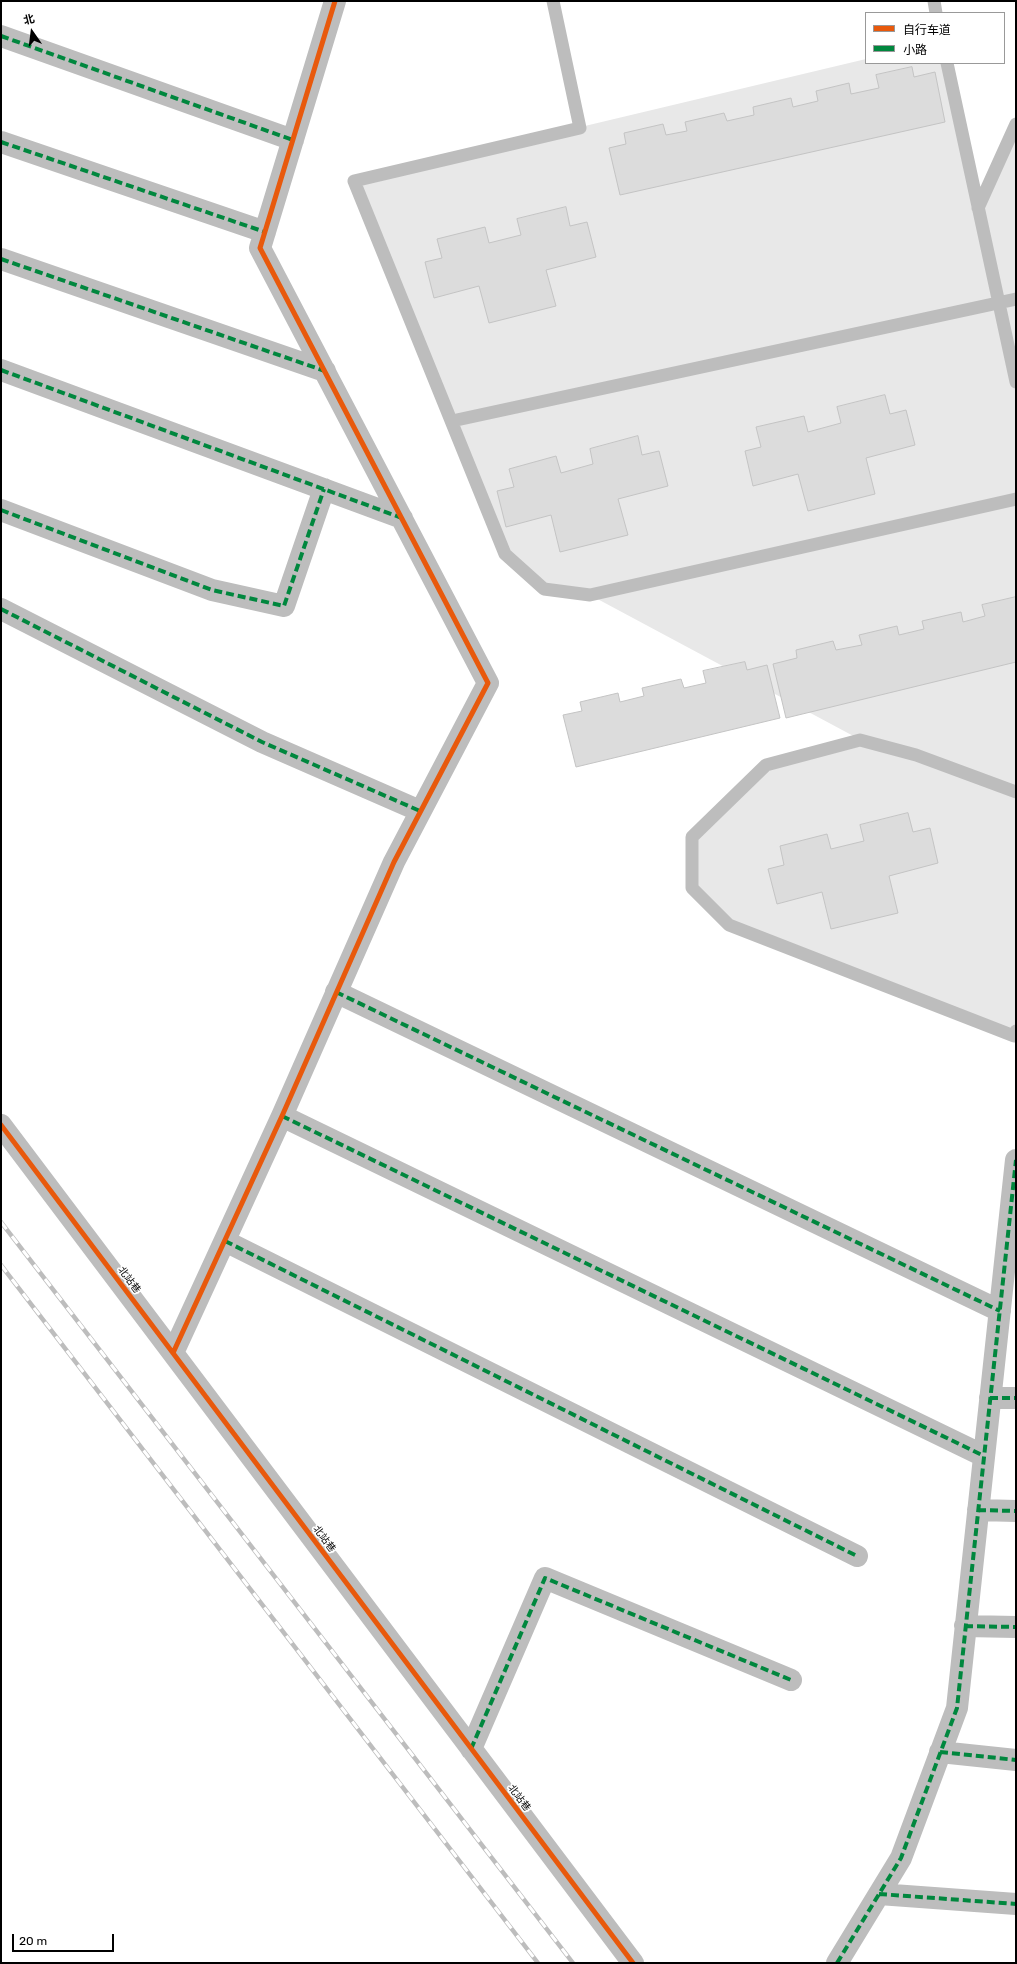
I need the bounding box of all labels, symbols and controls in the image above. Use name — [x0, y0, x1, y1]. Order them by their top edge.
north arrow — [12, 12, 52, 52]
text: 北 — [22, 12, 36, 28]
legend — [865, 12, 1005, 64]
text: 自行车道 — [903, 23, 951, 37]
text: 小路 — [903, 43, 927, 57]
street label: 北站巷 — [115, 1264, 143, 1296]
street label: 北站巷 — [310, 1523, 338, 1555]
street label: 北站巷 — [505, 1782, 533, 1814]
scale bar — [14, 1926, 116, 1952]
text: 20 m — [19, 1934, 47, 1948]

